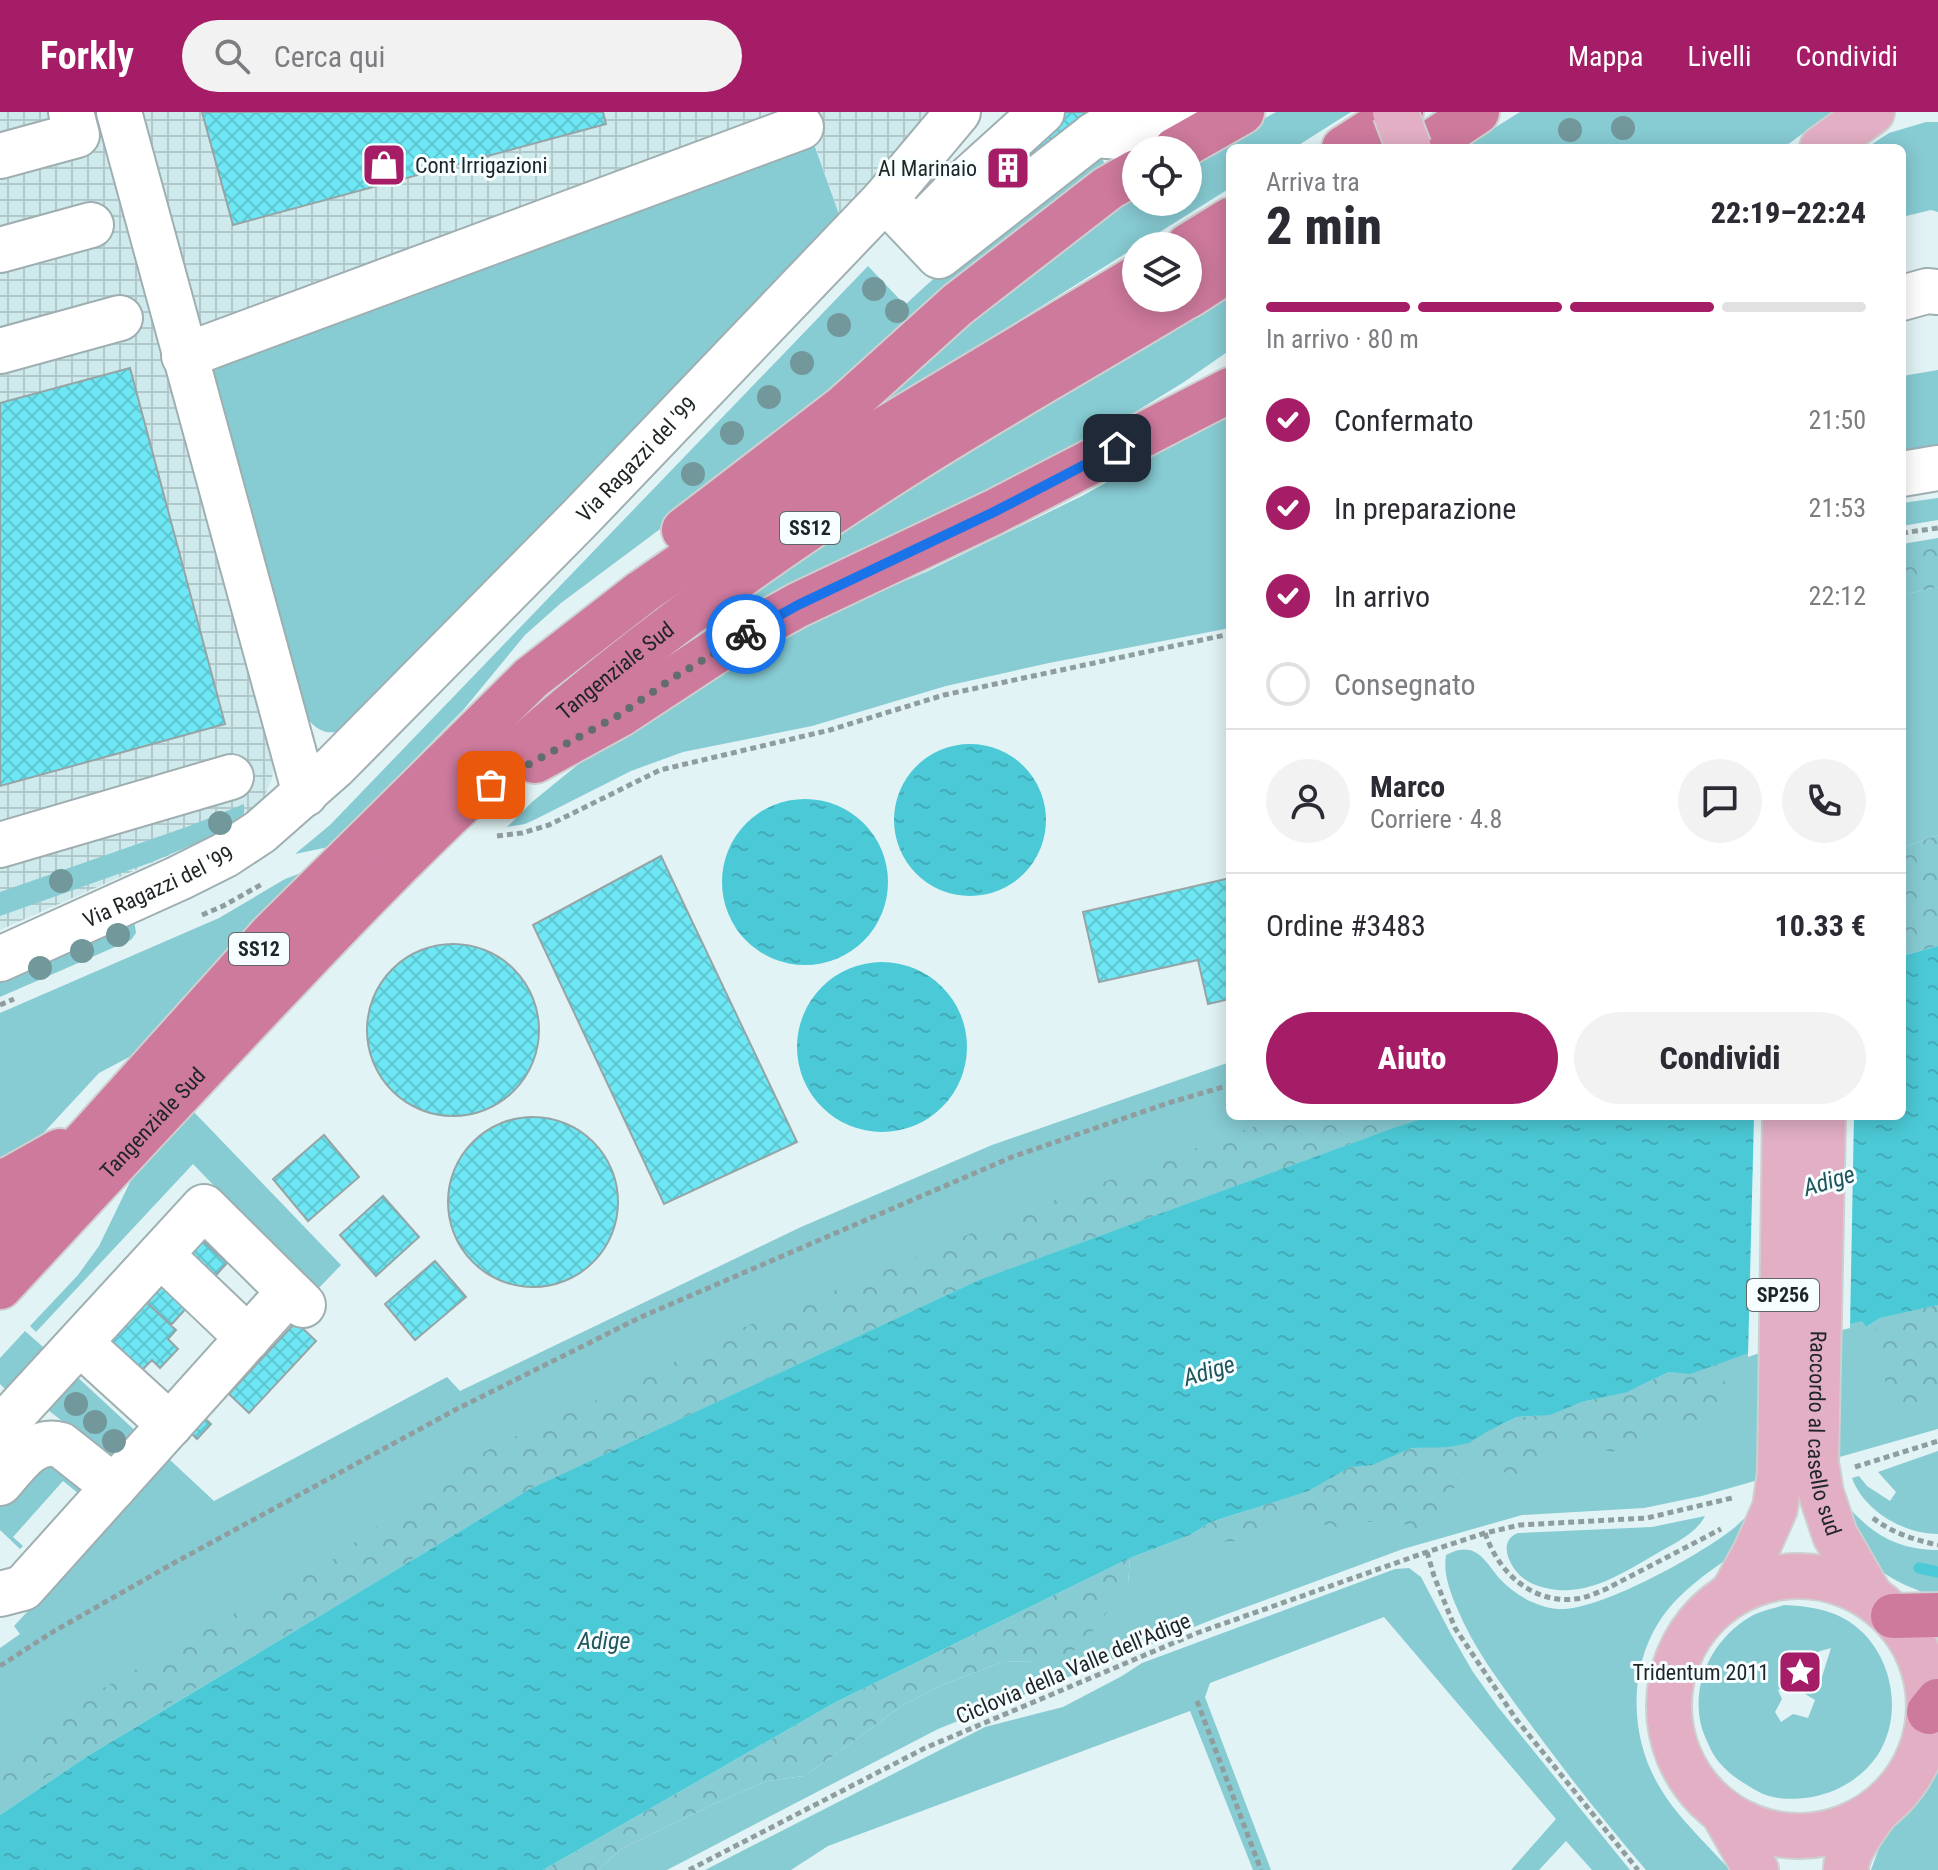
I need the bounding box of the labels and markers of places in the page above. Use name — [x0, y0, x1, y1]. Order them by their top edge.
shop icon: Cont Irrigazioni — [360, 141, 408, 189]
building icon: Al Marinaio — [984, 144, 1032, 192]
place label: Cont Irrigazioni — [415, 153, 548, 178]
place label: Al Marinaio — [878, 156, 977, 181]
pin — [1083, 414, 1151, 482]
pin — [457, 751, 525, 819]
place icon: Tridentum 2011 — [1776, 1648, 1824, 1696]
place label: Tridentum 2011 — [1633, 1660, 1769, 1685]

